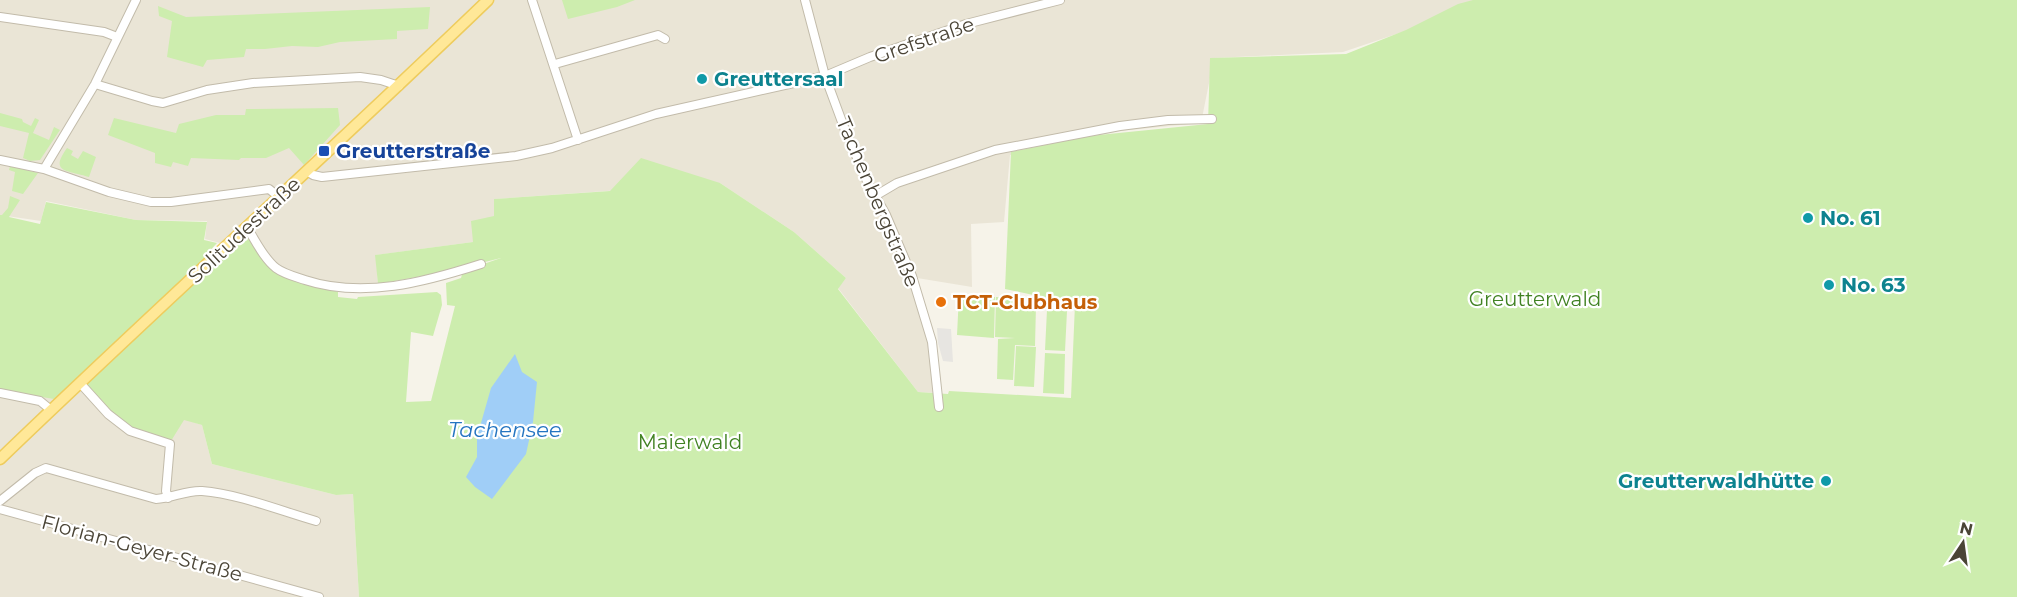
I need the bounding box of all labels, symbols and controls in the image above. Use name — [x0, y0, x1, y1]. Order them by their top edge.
street label: Grefstraße — [871, 12, 977, 68]
place label: Greuttersaal — [714, 67, 844, 91]
marker: Greuttersaal — [695, 72, 709, 86]
street label: Tachenbergstraße — [831, 113, 925, 291]
place label: Greutterstraße — [336, 139, 490, 163]
marker: Greutterstraße — [317, 144, 331, 158]
street label: Solitudestraße — [183, 172, 305, 288]
place label: No. 61 — [1820, 206, 1881, 230]
marker: No. 61 — [1801, 211, 1815, 225]
place label: No. 63 — [1841, 273, 1906, 297]
marker: No. 63 — [1822, 278, 1836, 292]
park label: Greutterwald — [1469, 287, 1601, 311]
place label: TCT-Clubhaus — [953, 290, 1098, 314]
marker: TCT-Clubhaus — [934, 295, 948, 309]
water label: Tachensee — [448, 417, 562, 442]
park label: Maierwald — [638, 430, 742, 454]
place label: Greutterwaldhütte — [1618, 469, 1814, 493]
marker: Greutterwaldhütte — [1819, 474, 1833, 488]
street label: Florian-Geyer-Straße — [39, 510, 245, 586]
north arrow — [1933, 513, 1993, 573]
text: N — [1958, 518, 1975, 540]

